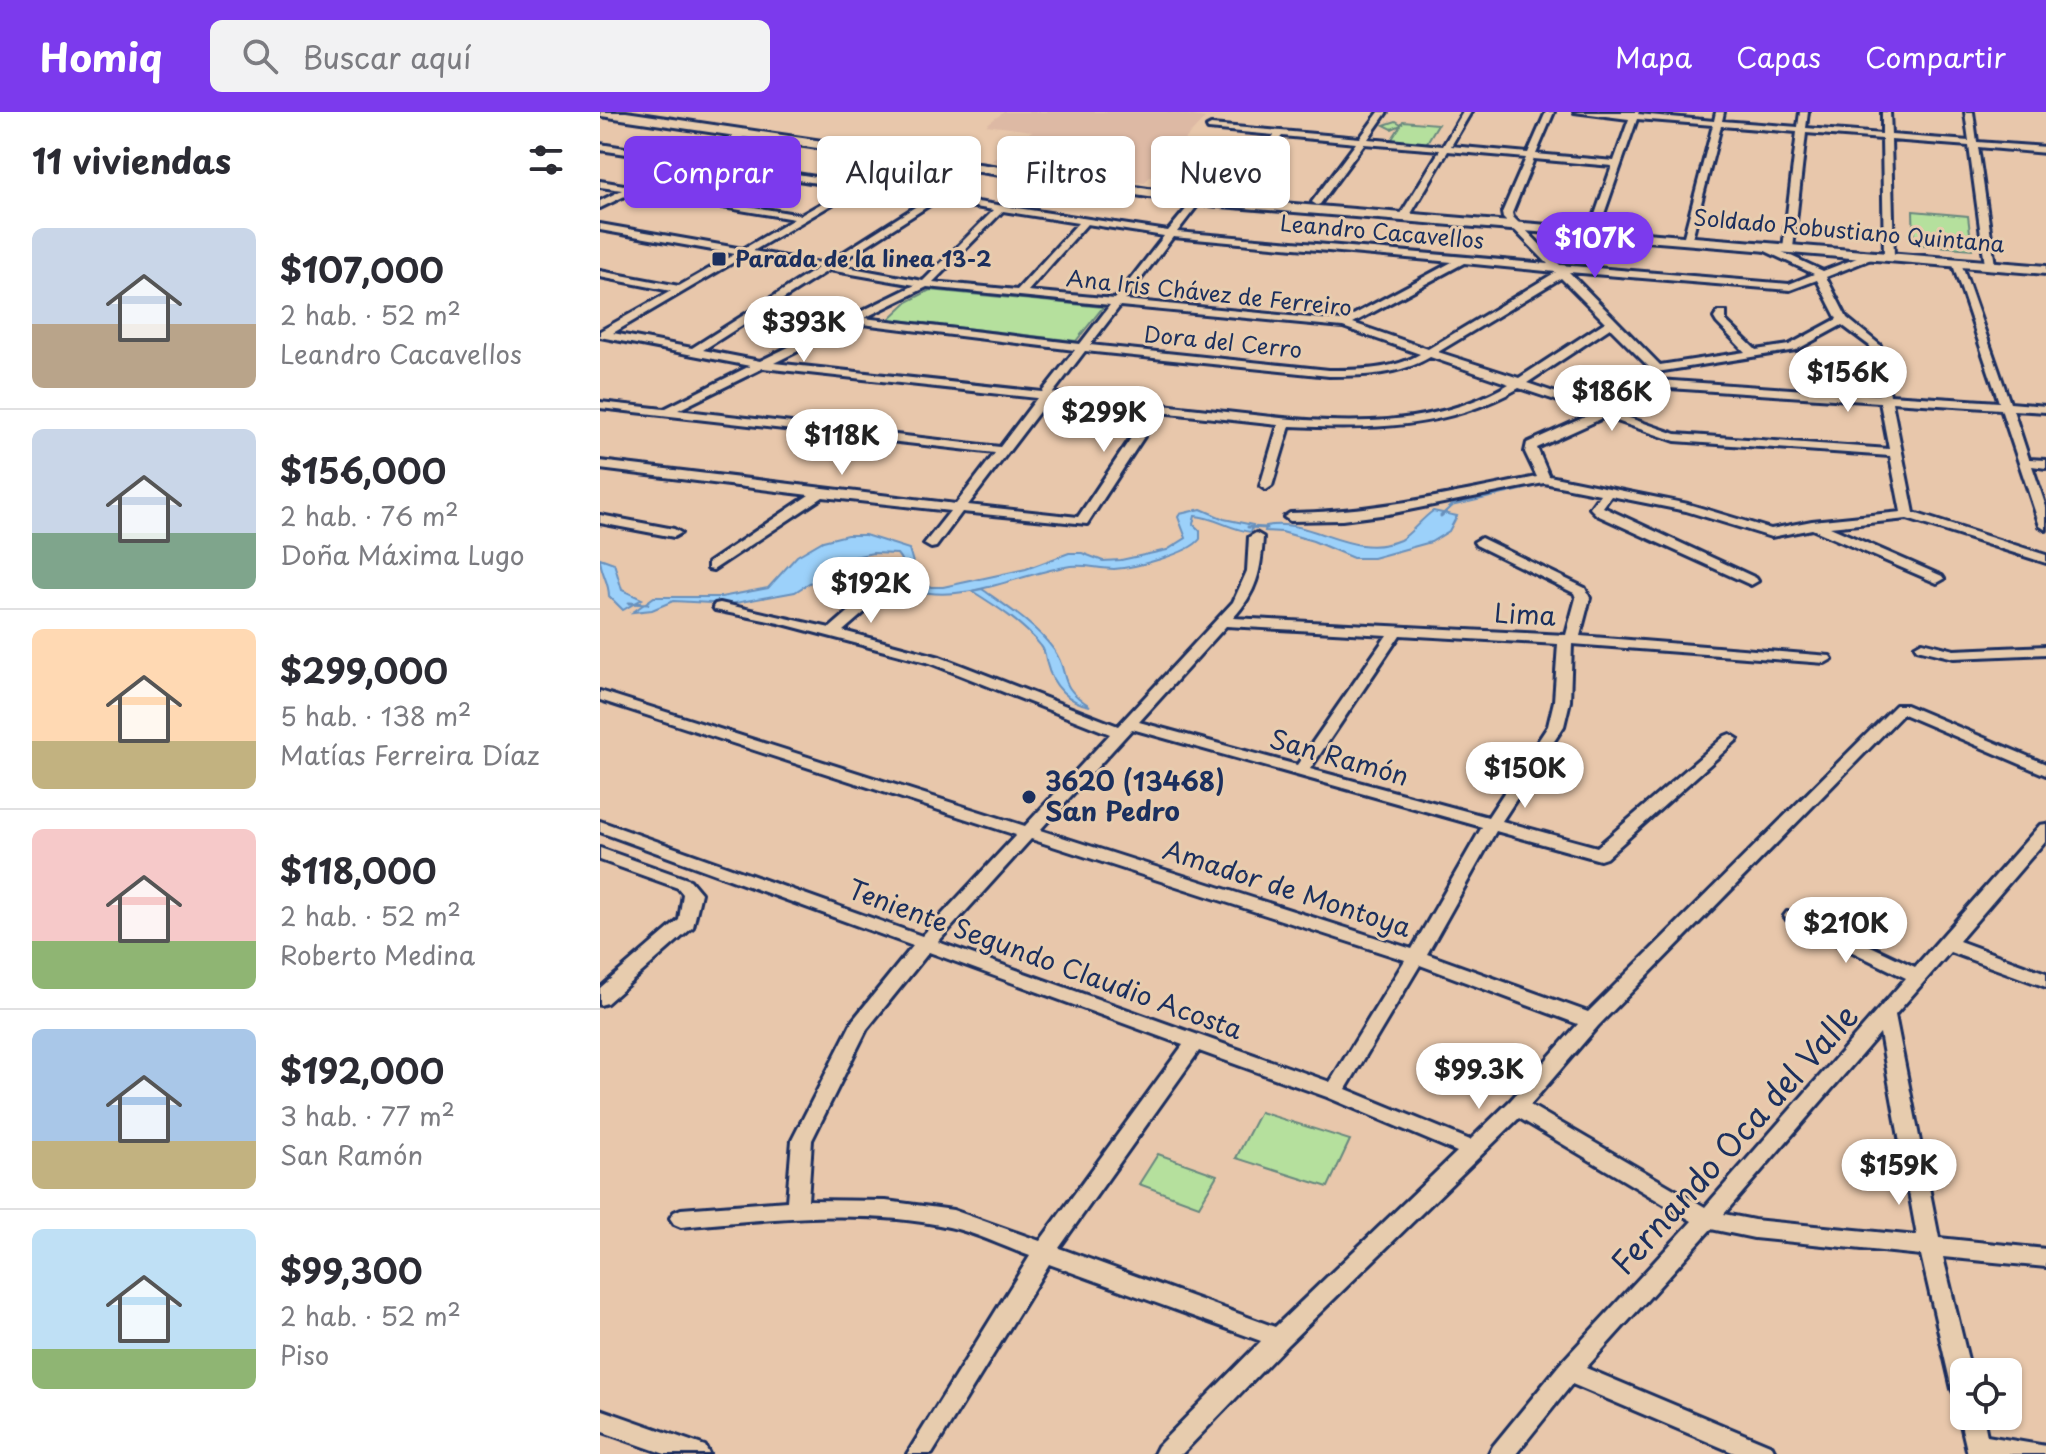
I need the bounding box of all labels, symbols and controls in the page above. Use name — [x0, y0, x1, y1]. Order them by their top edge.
search box — [210, 20, 770, 92]
text: Homiq — [40, 28, 162, 85]
icon: search — [238, 34, 282, 78]
text: Buscar aquí — [302, 34, 471, 79]
text: Mapa — [1615, 35, 1692, 78]
text: Capas — [1736, 35, 1821, 78]
text: Compartir — [1865, 35, 2006, 78]
text: 11 viviendas — [32, 134, 231, 186]
chip: Comprar — [624, 136, 801, 208]
chip: Alquilar — [817, 136, 981, 208]
chip: Filtros — [997, 136, 1135, 208]
chip: Nuevo — [1151, 136, 1290, 208]
icon: filters — [524, 138, 568, 182]
street label: Soldado Robustiano Quintana — [1692, 199, 2006, 260]
street label: Leandro Cacavellos — [1279, 205, 1485, 256]
pin: $107K — [1539, 212, 1651, 280]
text: $107K — [1555, 218, 1635, 257]
place label: Parada de la linea 13-2 — [735, 241, 991, 274]
text: $107,000 — [280, 243, 444, 295]
marker: Parada de la linea 13-2 — [710, 250, 728, 268]
icon: home — [96, 260, 192, 356]
street label: Ana Iris Chávez de Ferreiro — [1065, 260, 1354, 323]
text: 2 hab. · 52 m² — [280, 295, 461, 334]
pin: $393K — [748, 296, 860, 364]
text: $393K — [762, 302, 846, 341]
street label: Dora del Cerro — [1143, 316, 1304, 365]
text: Leandro Cacavellos — [280, 334, 522, 373]
pin: $156K — [1792, 346, 1904, 414]
text: $156K — [1807, 352, 1889, 391]
pin: $186K — [1556, 365, 1668, 433]
text: $186K — [1572, 371, 1652, 410]
pin: $299K — [1048, 386, 1160, 454]
text: $299K — [1061, 392, 1147, 431]
pin: $118K — [786, 409, 898, 477]
text: $118K — [804, 415, 880, 454]
text: $156,000 — [280, 444, 446, 496]
icon: home — [96, 461, 192, 557]
text: 2 hab. · 76 m² — [280, 496, 459, 535]
text: Doña Máxima Lugo — [280, 535, 525, 574]
pin: $192K — [815, 557, 927, 625]
text: $192K — [831, 563, 911, 602]
street label: Lima — [1493, 592, 1557, 635]
text: $299,000 — [280, 644, 448, 696]
icon: home — [96, 661, 192, 757]
text: 5 hab. · 138 m² — [280, 696, 471, 735]
street label: San Ramón — [1265, 718, 1414, 795]
text: Matías Ferreira Díaz — [280, 735, 540, 774]
pin: $150K — [1469, 742, 1581, 810]
text: $150K — [1484, 748, 1566, 787]
place label: 3620 (13468) San Pedro — [1045, 761, 1225, 830]
marker: 3620 (13468) San Pedro — [1020, 788, 1038, 806]
street label: Amador de Montoya — [1159, 829, 1417, 946]
text: $118,000 — [280, 844, 437, 896]
icon: home — [96, 861, 192, 957]
street label: Teniente Segundo Claudio Acosta — [843, 869, 1249, 1049]
text: 2 hab. · 52 m² — [280, 896, 461, 935]
pin: $210K — [1790, 897, 1902, 965]
text: $210K — [1803, 903, 1889, 942]
text: Roberto Medina — [280, 935, 475, 974]
street label: Fernando Oca del Valle — [1599, 993, 1868, 1285]
pin: $99.3K — [1414, 1043, 1544, 1111]
text: $192,000 — [280, 1044, 444, 1096]
text: $99.3K — [1434, 1049, 1524, 1088]
icon: home — [96, 1061, 192, 1157]
text: 3 hab. · 77 m² — [280, 1096, 455, 1135]
text: San Ramón — [280, 1135, 423, 1174]
pin: $159K — [1843, 1139, 1955, 1207]
text: $159K — [1860, 1145, 1938, 1184]
text: $99,300 — [280, 1244, 423, 1296]
icon: home — [96, 1261, 192, 1357]
text: 2 hab. · 52 m² — [280, 1296, 461, 1335]
text: Piso — [280, 1335, 329, 1374]
map controls — [1950, 1358, 2022, 1430]
button: locate — [1950, 1358, 2022, 1430]

